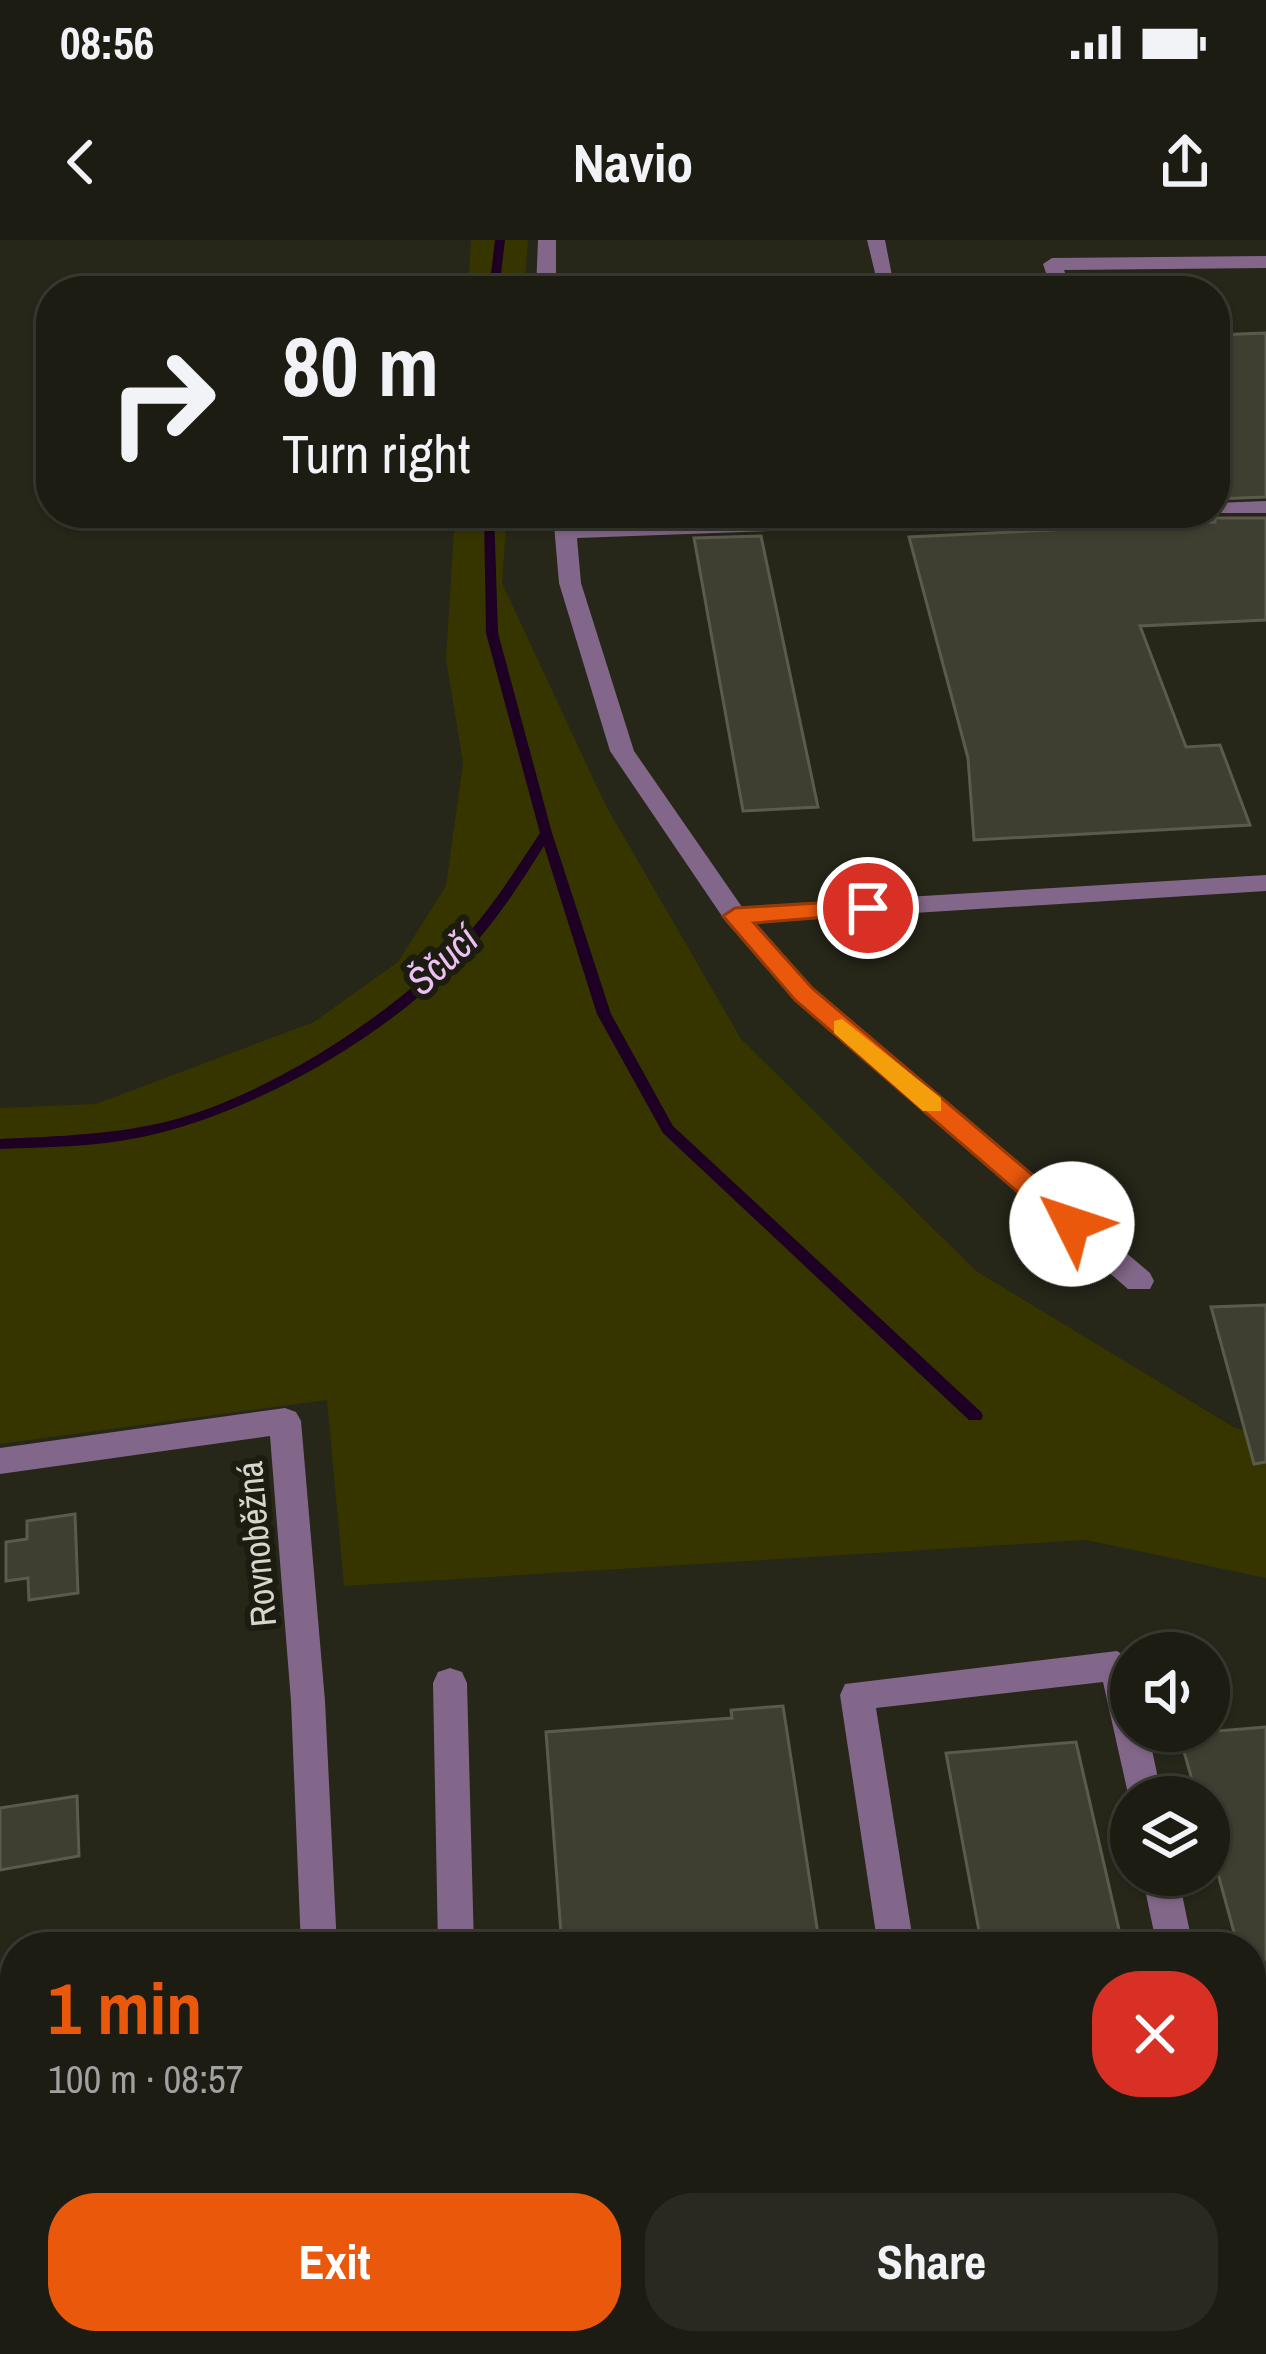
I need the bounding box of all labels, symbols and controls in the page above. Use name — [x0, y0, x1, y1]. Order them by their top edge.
text: 08:56 — [60, 12, 154, 73]
text: Navio — [573, 126, 693, 199]
icon: back — [48, 129, 114, 195]
icon: share — [1152, 129, 1218, 195]
text: 80 m — [282, 309, 439, 422]
icon: right — [84, 324, 240, 480]
text: Turn right — [282, 417, 470, 490]
pin — [817, 857, 919, 959]
icon: arrive — [835, 875, 901, 941]
water label: Ščučí — [395, 912, 491, 1006]
position arrow — [1009, 1161, 1135, 1287]
street label: Rovnoběžná — [225, 1459, 287, 1629]
map controls — [1110, 1632, 1230, 1896]
button: sound — [1110, 1632, 1230, 1752]
button: layers — [1110, 1776, 1230, 1896]
text: 1 min — [48, 1959, 202, 2056]
button: close — [1092, 1971, 1218, 2097]
text: 100 m · 08:57 — [48, 2053, 244, 2105]
button: Exit — [48, 2193, 621, 2331]
button: Share — [645, 2193, 1218, 2331]

